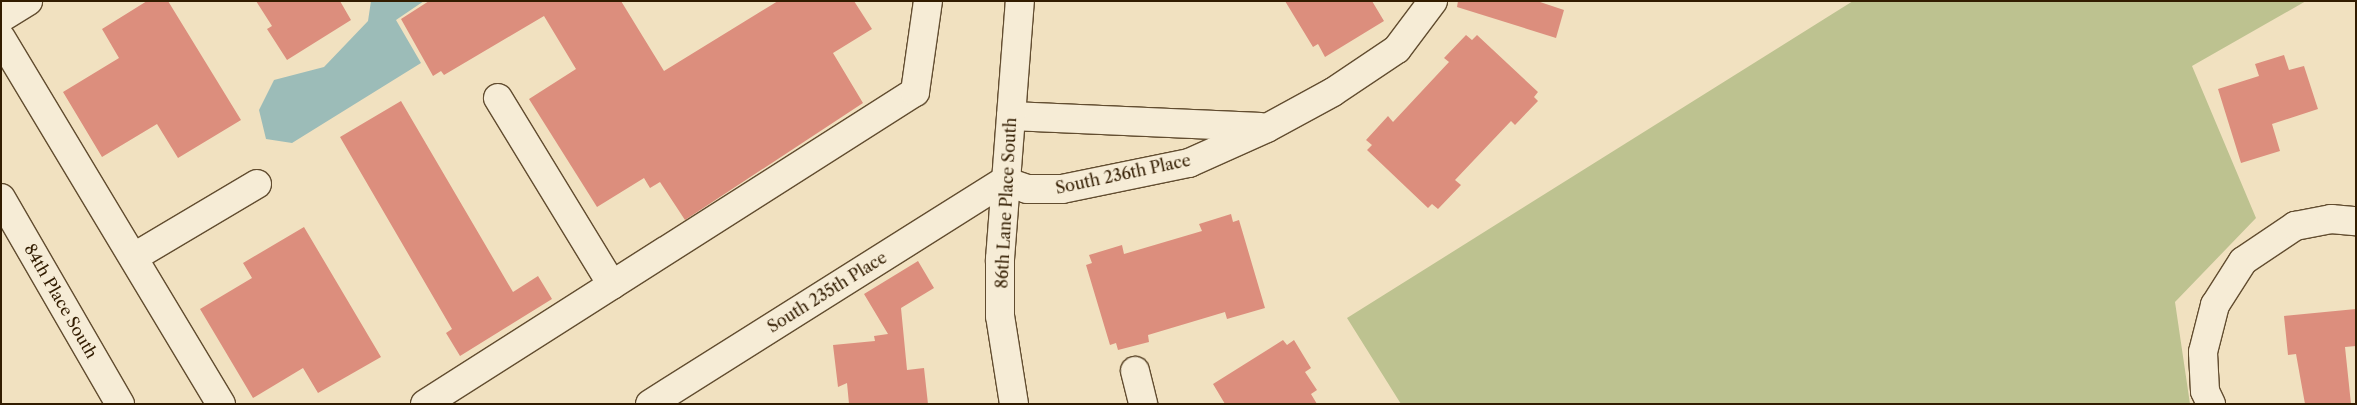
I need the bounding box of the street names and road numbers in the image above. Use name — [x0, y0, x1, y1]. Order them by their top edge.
street label: 86th Lane Place South — [992, 117, 1020, 289]
street label: South 236th Place — [1054, 150, 1192, 198]
street label: 84th Place South — [20, 240, 102, 362]
street label: South 235th Place — [764, 248, 890, 336]

